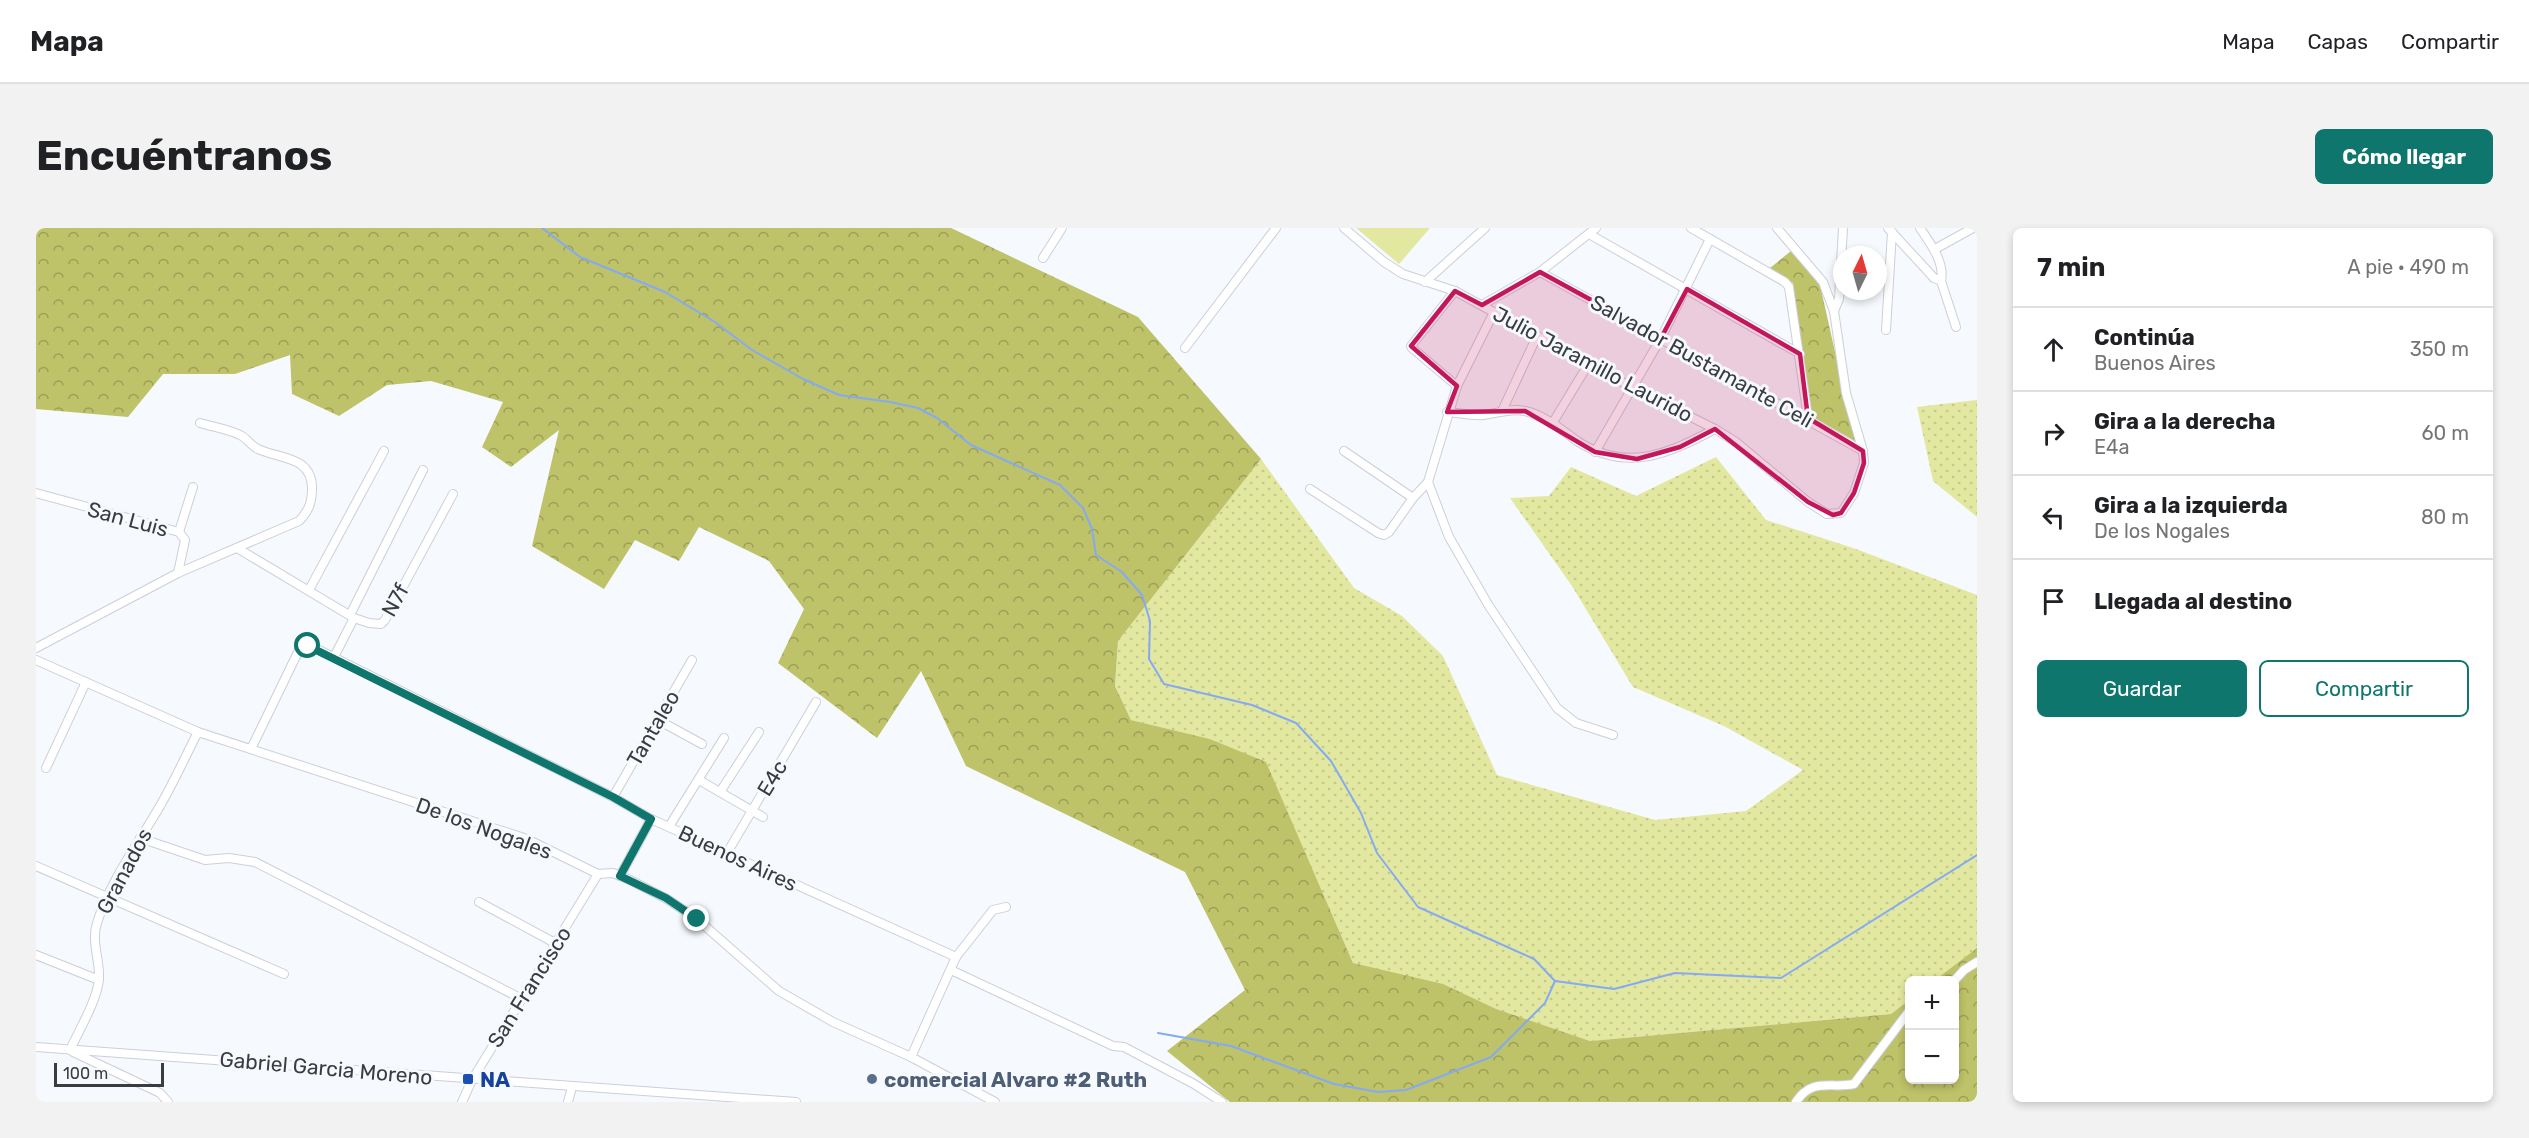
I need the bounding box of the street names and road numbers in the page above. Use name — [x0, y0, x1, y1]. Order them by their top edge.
street label: Salvador Bustamante Celi — [1586, 289, 1818, 433]
street label: Julio Jaramillo Laurido — [1489, 301, 1697, 427]
street label: San Luis — [85, 496, 171, 542]
street label: N7f — [376, 579, 414, 621]
street label: Tantaleo — [621, 686, 685, 770]
street label: E4c — [752, 756, 792, 800]
street label: De los Nogales — [413, 792, 555, 864]
street label: Buenos Aires — [675, 820, 801, 896]
street label: Granados — [91, 824, 157, 918]
street label: San Francisco — [482, 922, 576, 1052]
street label: Gabriel Garcia Moreno — [219, 1046, 433, 1090]

